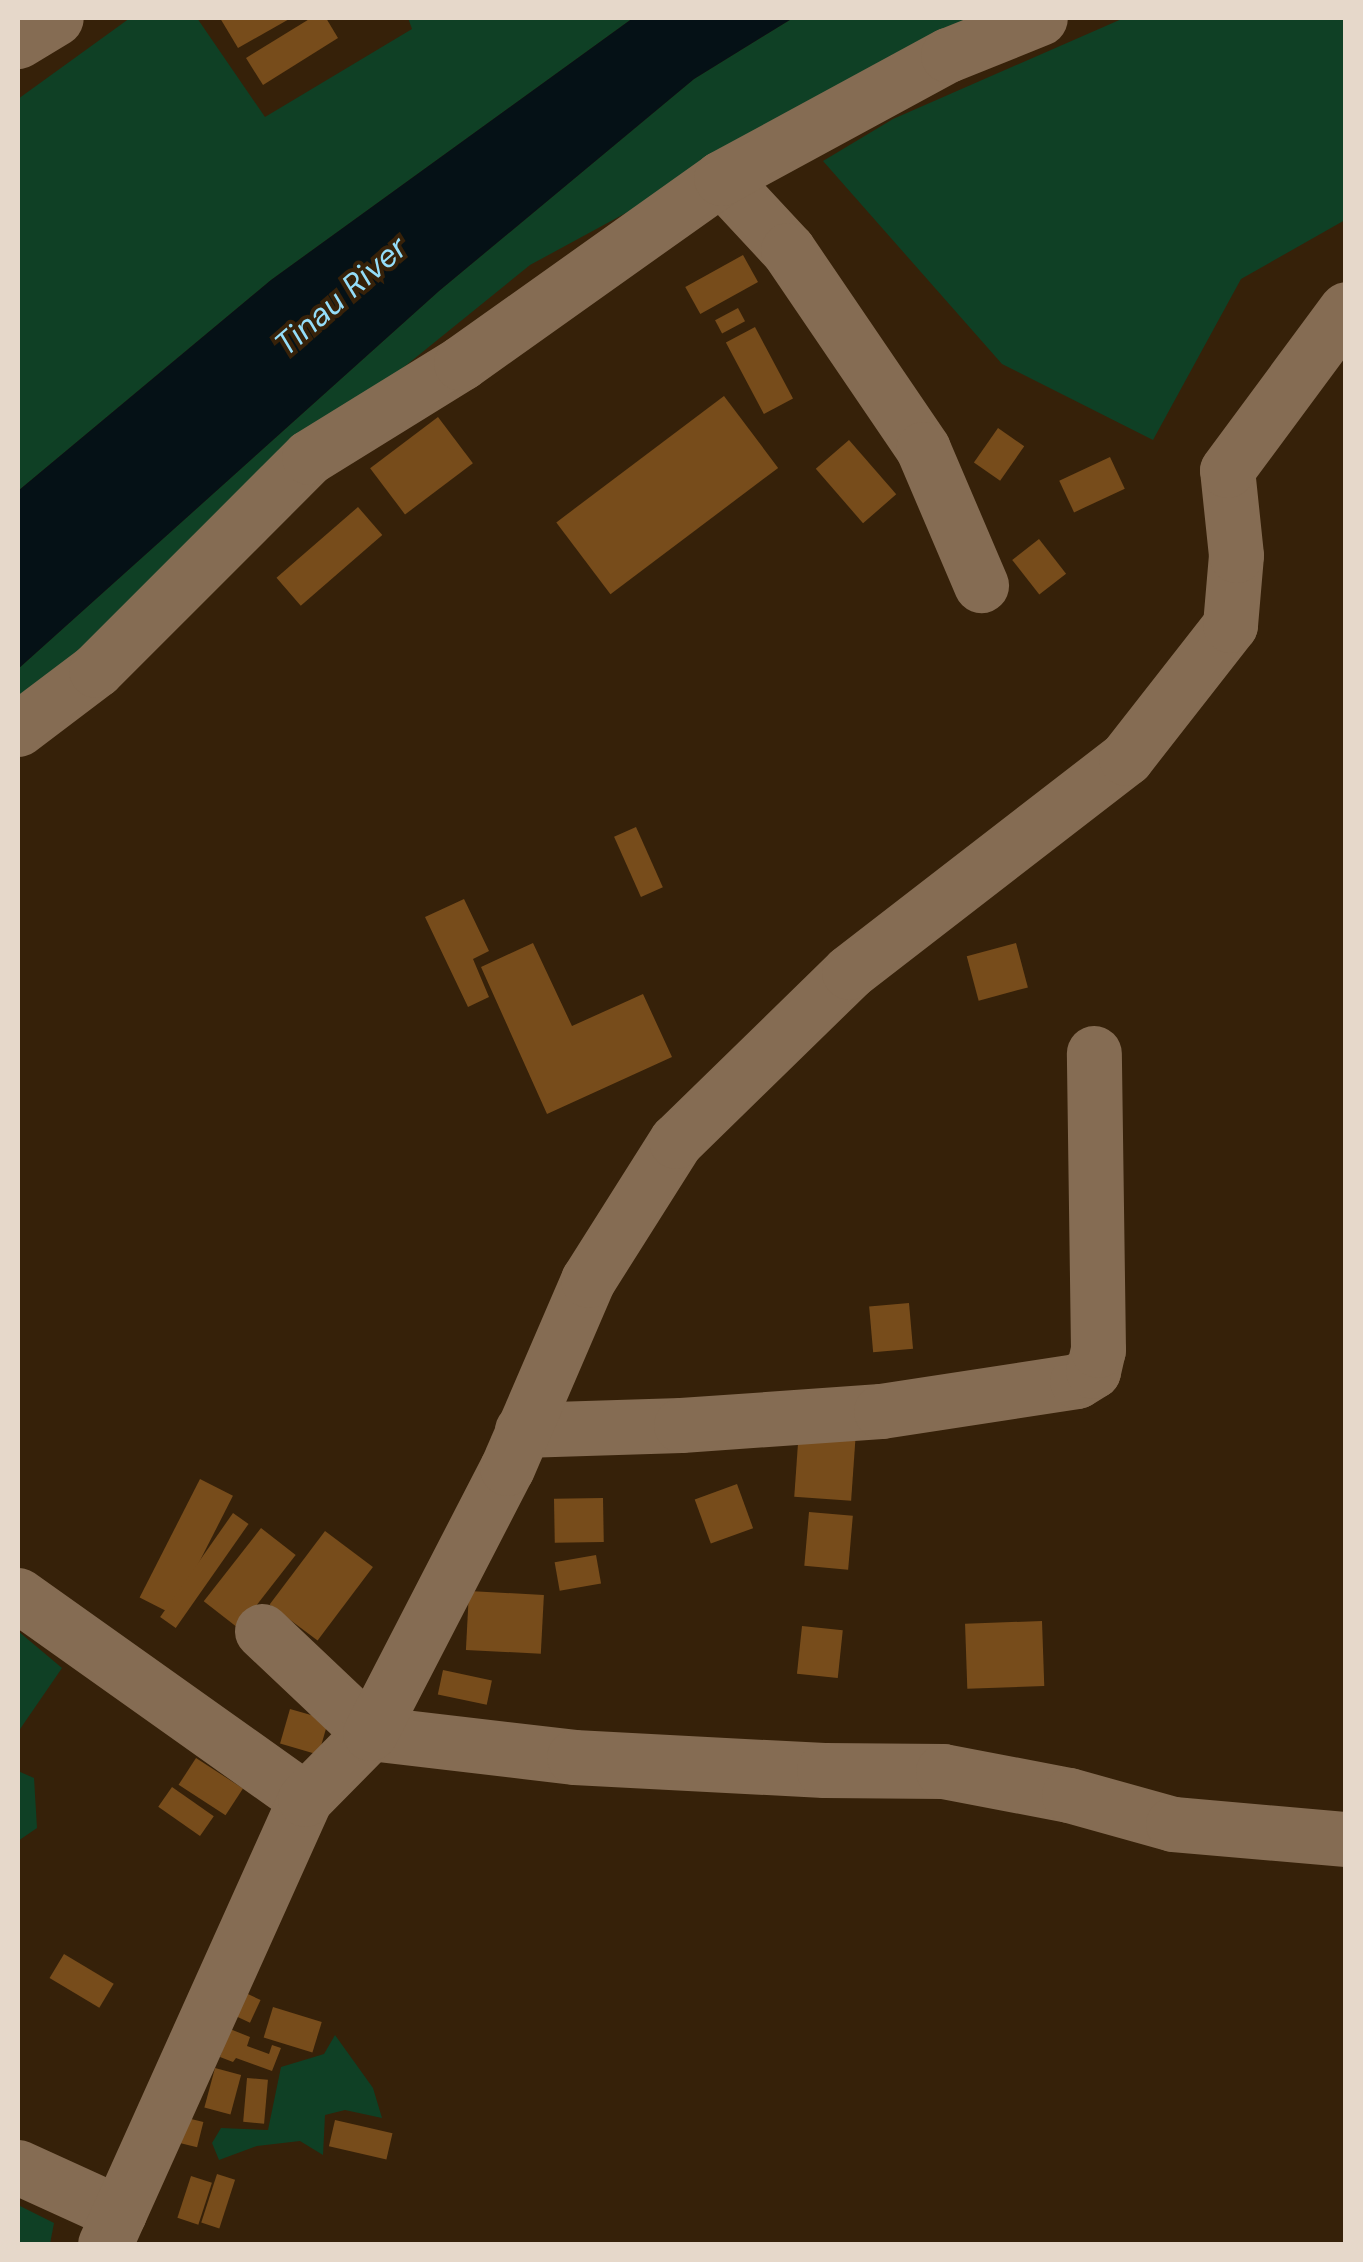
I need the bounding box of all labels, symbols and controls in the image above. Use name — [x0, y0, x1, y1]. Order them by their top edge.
water label: Tinau River — [267, 228, 415, 364]

